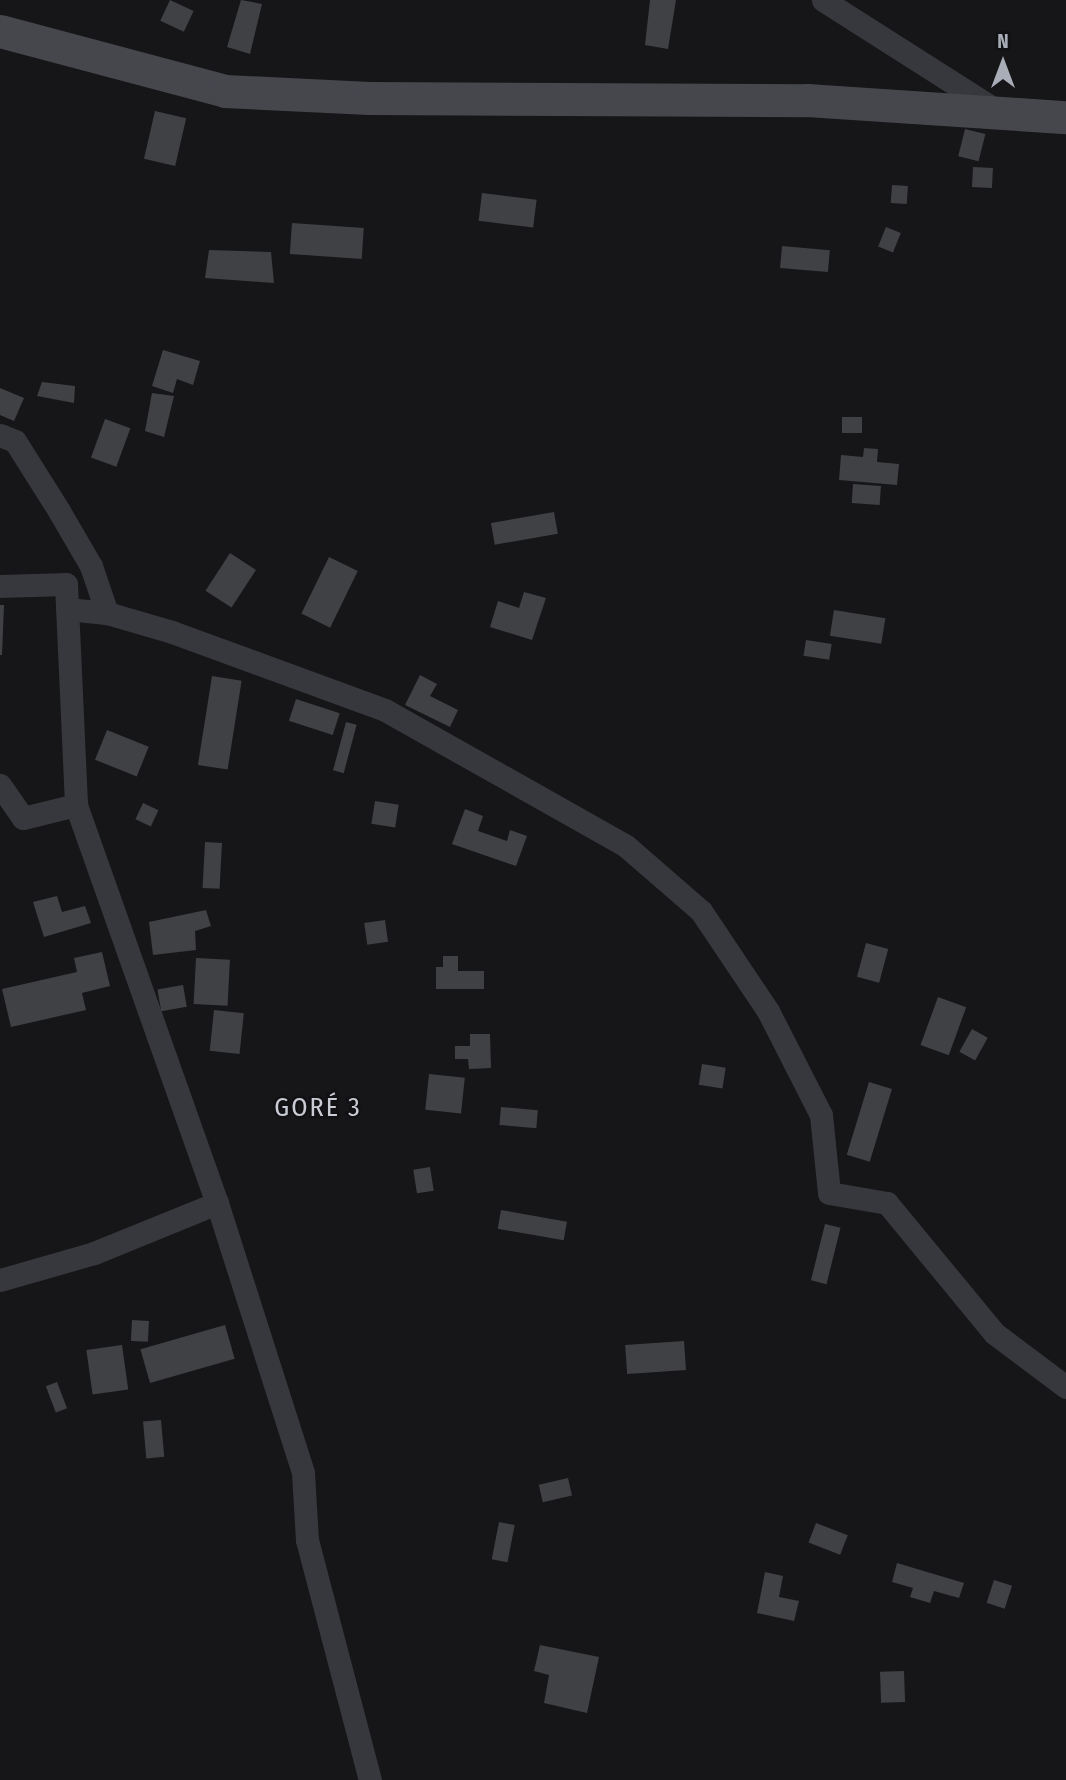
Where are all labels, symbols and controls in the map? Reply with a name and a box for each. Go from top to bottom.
north arrow [968,28,1038,98]
text: N [997,30,1009,53]
district label: GORÉ 3 [275,1092,361,1124]

